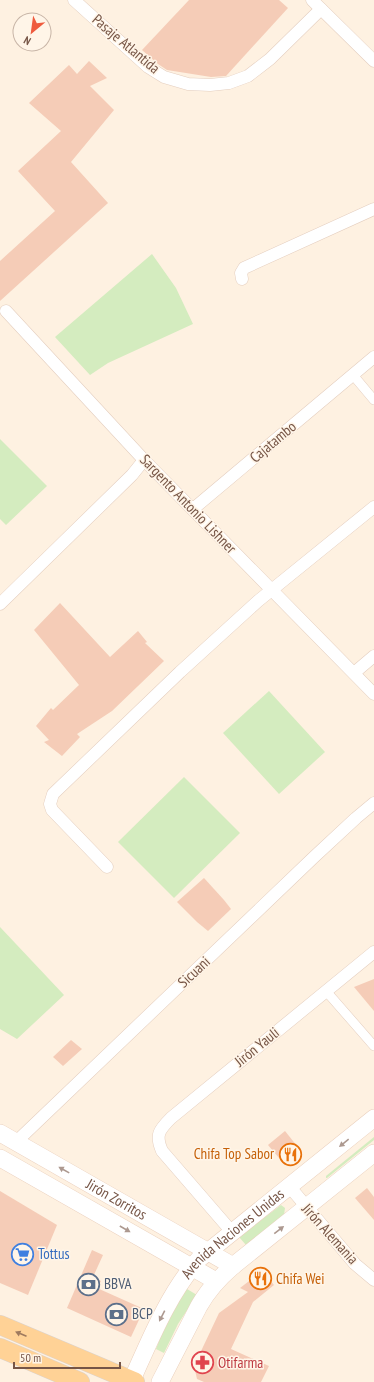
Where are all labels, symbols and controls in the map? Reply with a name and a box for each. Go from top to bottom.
street label: Pasaje Atlantida [89,10,164,77]
north arrow [12,12,52,52]
text: N [21,33,33,48]
street label: Cajatambo [246,417,300,467]
street label: Sargento Antonio Lishner [136,450,241,558]
street label: Sicuani [174,952,214,991]
street label: Jirón Yauli [230,1023,283,1071]
one-way arrow [338,1138,349,1147]
restaurant icon: Chifa Top Sabor [277,1141,303,1167]
place label: Chifa Top Sabor [194,1144,275,1163]
one-way arrow [58,1166,70,1173]
street label: Jirón Zorritos [82,1174,150,1224]
street label: Avenida Naciones Unidas [177,1184,288,1282]
street label: Jirón Alemania [297,1199,363,1268]
one-way arrow [119,1226,131,1233]
one-way arrow [273,1226,284,1234]
supermarket icon: Tottus [9,1241,35,1267]
place label: Tottus [38,1244,69,1263]
restaurant icon: Chifa Wei [247,1266,273,1292]
place label: Chifa Wei [276,1269,325,1288]
bank icon: BBVA [75,1271,101,1297]
place label: BBVA [104,1274,132,1293]
bank icon: BCP [104,1301,130,1327]
place label: BCP [132,1304,153,1323]
one-way arrow [159,1310,165,1321]
one-way arrow [15,1331,26,1337]
scale bar [14,1344,120,1370]
text: 50 m [20,1350,41,1365]
pharmacy icon: Otifarma [189,1350,215,1376]
place label: Otifarma [218,1353,263,1372]

